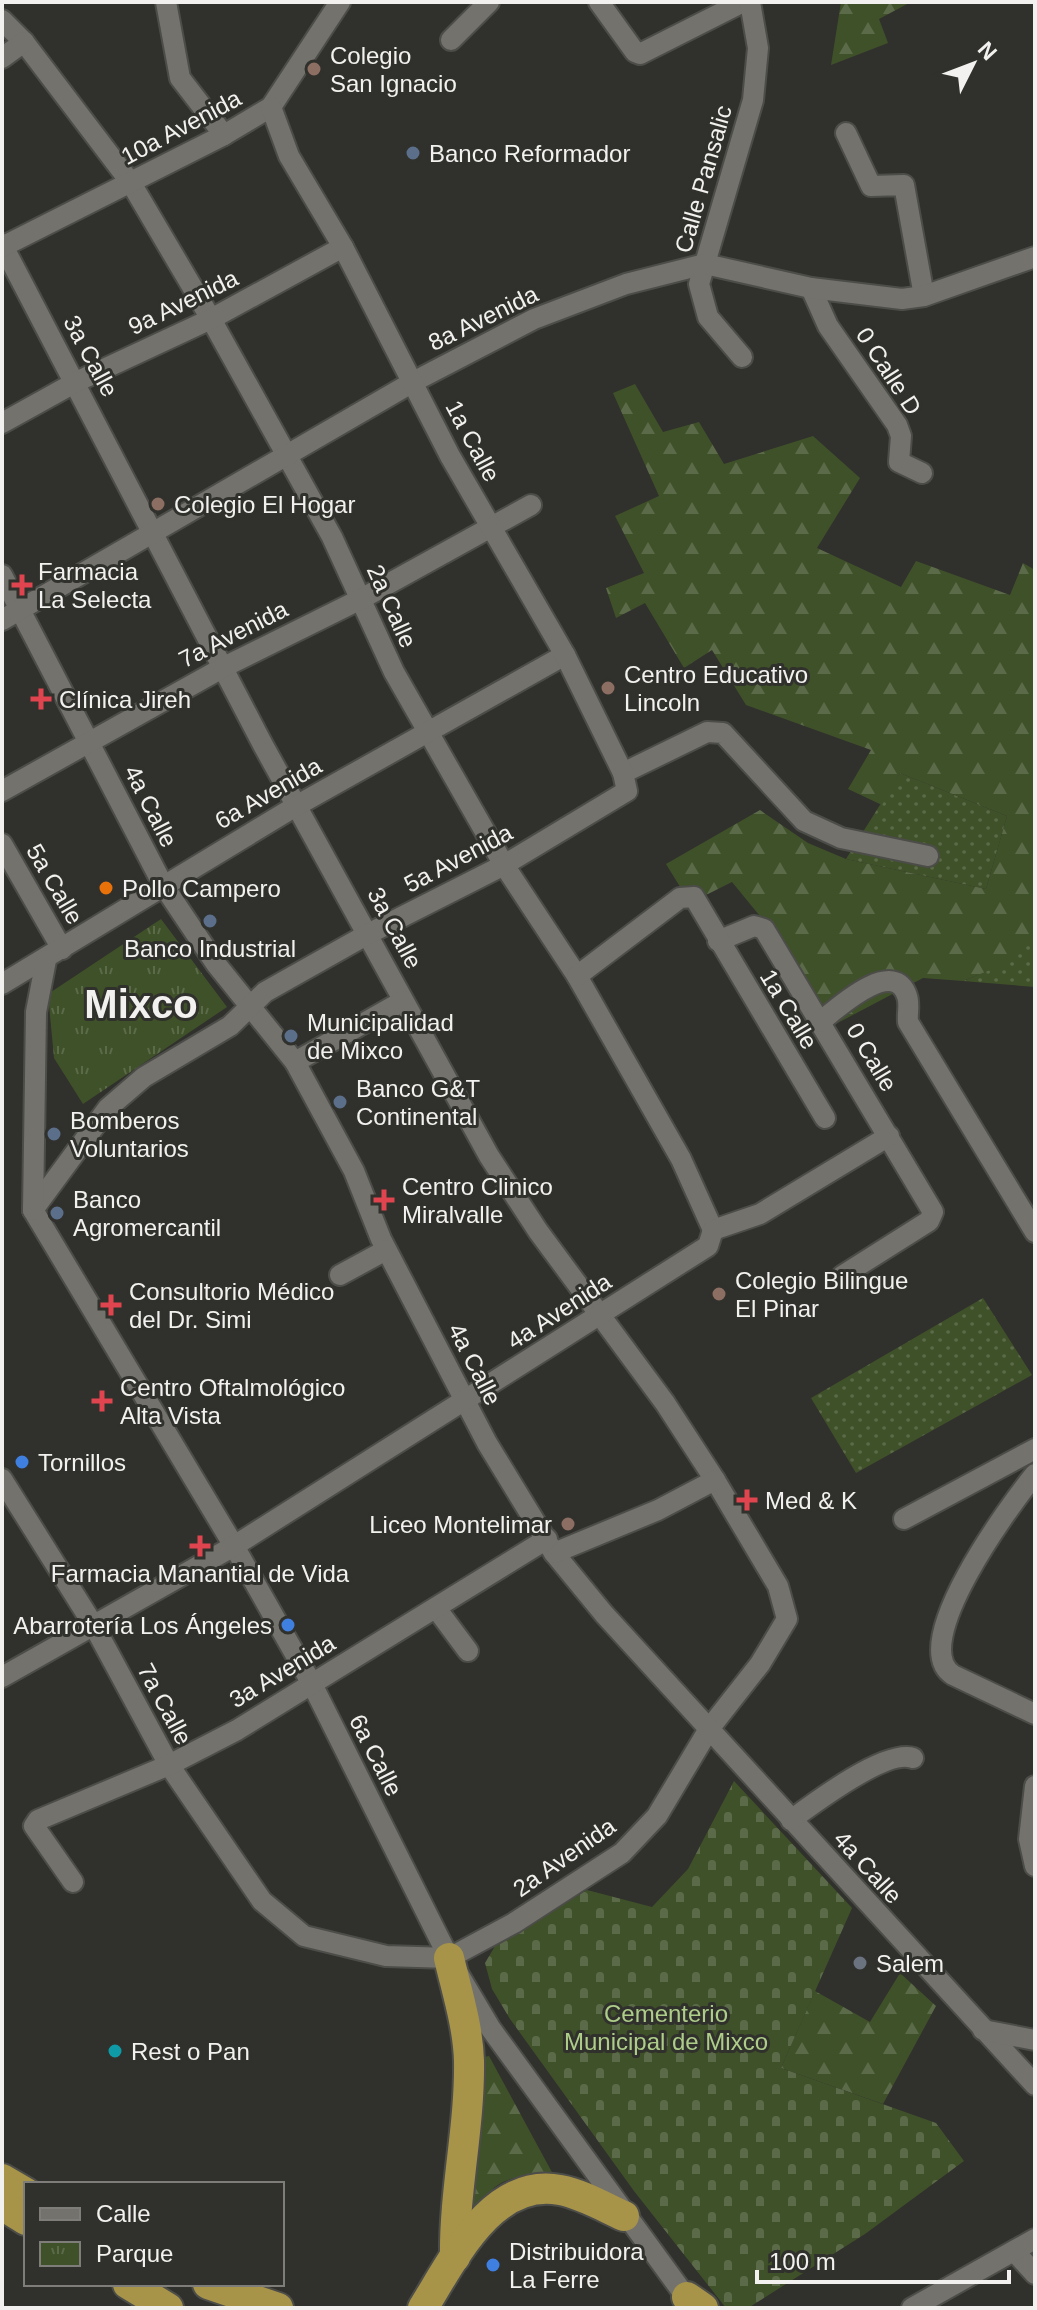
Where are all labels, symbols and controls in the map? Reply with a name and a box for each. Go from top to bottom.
north arrow [933,24,1013,104]
text: N [973,37,1002,65]
place label: Colegio San Ignacio [330,42,457,97]
marker: Colegio San Ignacio [305,60,323,78]
street label: 10a Avenida [117,84,246,170]
street label: Calle Pansalic [669,102,737,256]
place label: Banco Reformador [429,140,630,167]
marker: Banco Reformador [404,144,422,162]
street label: 9a Avenida [124,264,243,340]
street label: 8a Avenida [424,280,543,356]
street label: 3a Calle [58,311,124,401]
street label: 0 Calle D [851,322,927,420]
street label: 1a Calle [440,396,506,486]
place label: Colegio El Hogar [174,491,355,518]
marker: Colegio El Hogar [149,495,167,513]
place label: Farmacia La Selecta [38,558,152,613]
street label: 2a Calle [362,560,422,652]
marker: Farmacia La Selecta [13,576,31,594]
street label: 7a Avenida [174,595,292,673]
place label: Centro Educativo Lincoln [624,661,808,716]
marker: Centro Educativo Lincoln [599,679,617,697]
place label: Clínica Jireh [59,686,191,713]
marker: Clínica Jireh [30,688,52,710]
street label: 6a Avenida [210,751,327,834]
street label: 4a Calle [119,761,183,851]
street label: 5a Avenida [399,818,517,898]
street label: 5a Calle [21,839,89,929]
place label: Pollo Campero [122,875,281,902]
marker: Pollo Campero [97,879,115,897]
street label: 3a Calle [362,883,428,973]
marker: Banco Industrial [201,912,219,930]
place label: Banco Industrial [124,935,296,962]
street label: 1a Calle [755,964,823,1054]
district label: Mixco [84,982,198,1026]
place label: Municipalidad de Mixco [307,1009,454,1064]
street label: 0 Calle [841,1018,903,1096]
marker: Municipalidad de Mixco [282,1027,300,1045]
place label: Banco G&T Continental [356,1075,480,1130]
marker: Banco G&T Continental [331,1093,349,1111]
place label: Bomberos Voluntarios [70,1107,189,1162]
marker: Bomberos Voluntarios [45,1125,63,1143]
place label: Centro Clinico Miralvalle [402,1173,553,1228]
place label: Banco Agromercantil [73,1186,221,1241]
marker: Centro Clinico Miralvalle [373,1189,395,1211]
marker: Banco Agromercantil [48,1204,66,1222]
street label: 4a Avenida [502,1267,617,1355]
place label: Colegio Bilingue El Pinar [735,1267,908,1322]
place label: Consultorio Médico del Dr. Simi [129,1278,334,1333]
marker: Colegio Bilingue El Pinar [710,1285,728,1303]
marker: Consultorio Médico del Dr. Simi [100,1294,122,1316]
street label: 4a Calle [443,1319,507,1409]
place label: Centro Oftalmológico Alta Vista [120,1374,345,1429]
marker: Centro Oftalmológico Alta Vista [91,1390,113,1412]
place label: Tornillos [38,1449,126,1476]
marker: Tornillos [13,1453,31,1471]
place label: Med & K [765,1487,857,1514]
marker: Med & K [736,1489,758,1511]
place label: Liceo Montelimar [369,1511,552,1538]
marker: Liceo Montelimar [559,1515,577,1533]
marker: Farmacia Manantial de Vida [191,1537,209,1555]
place label: Farmacia Manantial de Vida [51,1560,350,1587]
place label: Abarrotería Los Ángeles [13,1612,272,1639]
marker: Abarrotería Los Ángeles [279,1616,297,1634]
street label: 3a Avenida [224,1629,340,1713]
street label: 7a Calle [132,1659,198,1749]
street label: 6a Calle [344,1710,408,1800]
street label: 2a Avenida [508,1812,621,1902]
street label: 4a Calle [829,1825,907,1909]
place label: Salem [876,1950,944,1977]
marker: Salem [851,1954,869,1972]
park label: Cementerio Municipal de Mixco [564,2000,768,2055]
place label: Rest o Pan [131,2038,250,2065]
marker: Rest o Pan [106,2042,124,2060]
legend [24,2182,284,2286]
text: Calle [96,2200,151,2227]
scale bar [757,2234,1009,2284]
place label: Distribuidora La Ferre [509,2238,644,2293]
text: Parque [96,2240,173,2267]
text: 100 m [769,2248,836,2275]
marker: Distribuidora La Ferre [484,2256,502,2274]

